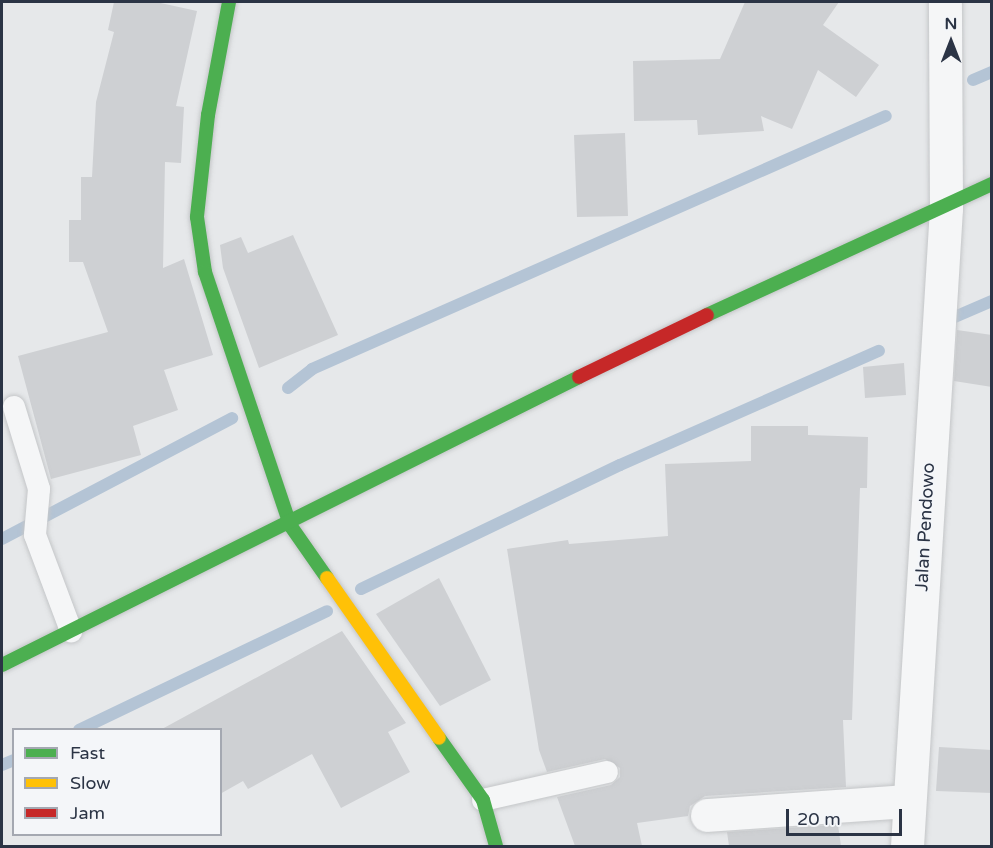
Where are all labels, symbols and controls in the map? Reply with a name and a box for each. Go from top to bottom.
north arrow [921,12,981,72]
text: N [945,14,957,34]
street label: Jalan Pendowo [911,462,939,592]
legend [12,728,222,836]
text: Fast [70,742,105,764]
text: Slow [70,772,111,794]
scale bar [789,797,904,835]
text: Jam [70,802,105,824]
text: 20 m [797,808,841,830]

